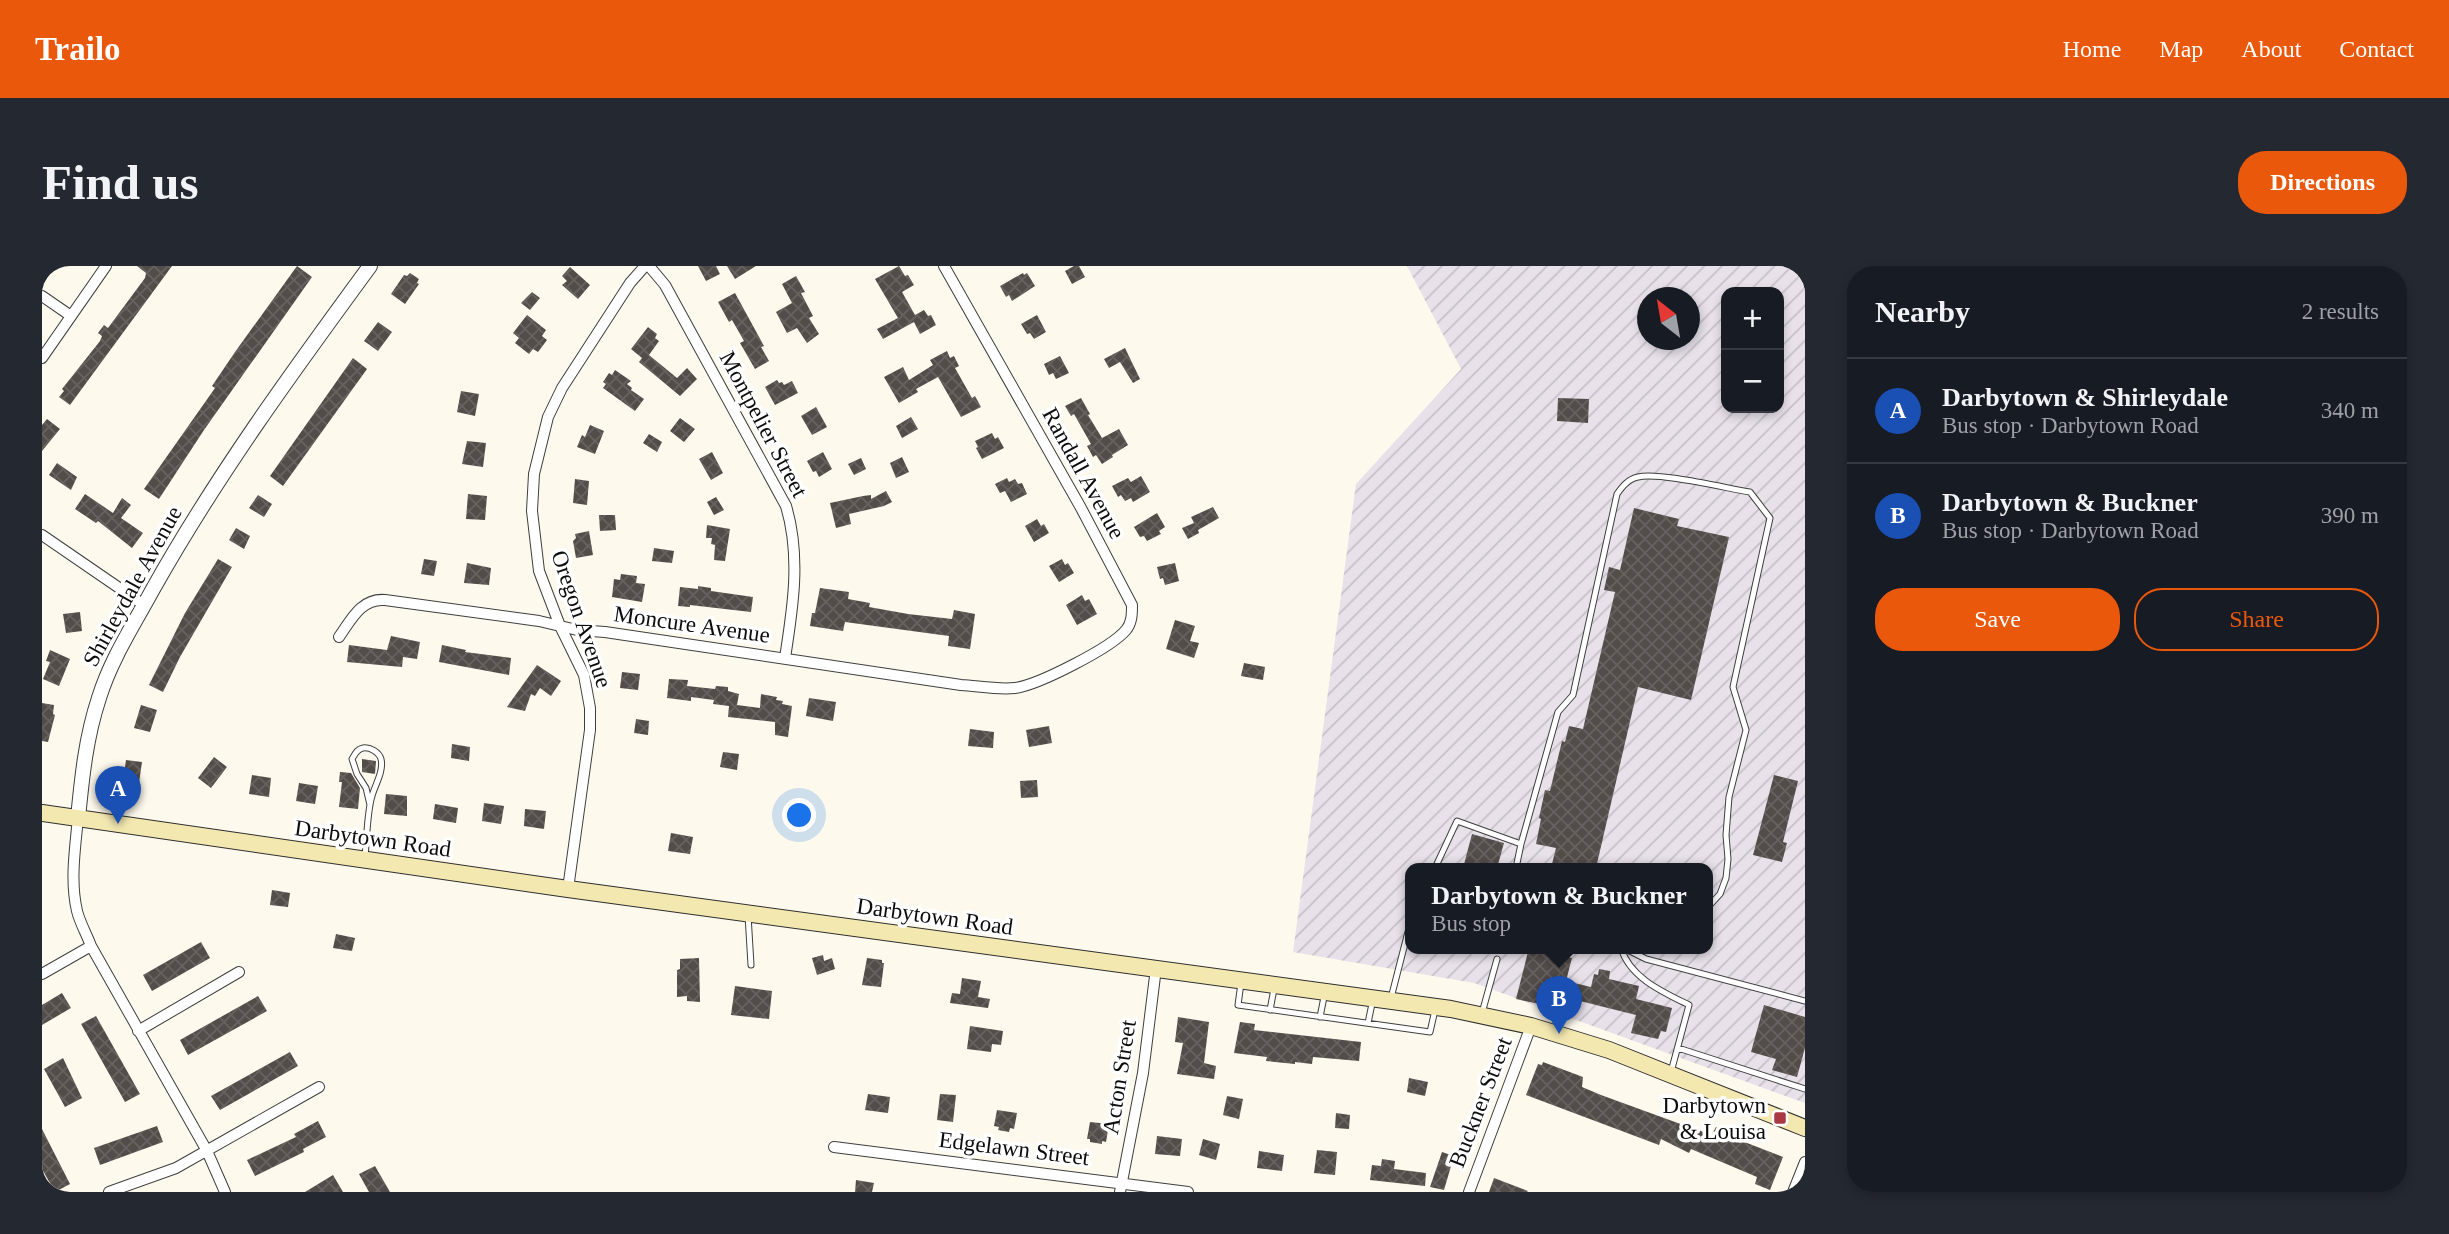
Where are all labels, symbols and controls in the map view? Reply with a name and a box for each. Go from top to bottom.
text: Trailo [35,31,121,67]
text: Home [2063,36,2121,62]
text: Map [2159,36,2203,62]
text: About [2241,36,2301,62]
text: Contact [2339,36,2414,62]
button: Directions [2238,151,2407,214]
text: Find us [42,155,199,210]
north arrow [1637,287,1700,350]
map controls [1721,287,1784,413]
button: + [1721,287,1784,350]
text: Nearby [1875,295,1970,328]
text: 2 results [2302,299,2379,324]
street label: Montpelier Street [715,347,813,502]
button: − [1721,350,1784,413]
text: Darbytown & Shirleydale [1942,383,2228,412]
text: A [1890,398,1906,423]
text: 340 m [2321,398,2379,423]
street label: Randall Avenue [1037,403,1130,543]
text: Bus stop · Darbytown Road [1942,413,2199,438]
text: Darbytown & Buckner [1942,488,2198,517]
street label: Shirleydale Avenue [78,502,187,671]
text: B [1890,503,1906,528]
text: 390 m [2321,503,2379,528]
text: Bus stop · Darbytown Road [1942,518,2199,543]
street label: Oregon Avenue [546,547,617,691]
button: Save [1875,588,2120,651]
button: Share [2134,588,2379,651]
street label: Moncure Avenue [612,601,772,648]
pin: A [95,766,141,824]
your location [782,798,816,832]
street label: Darbytown Road [293,815,453,862]
popup [1405,863,1713,954]
text: Darbytown & Buckner [1431,881,1687,910]
street label: Darbytown Road [855,893,1015,940]
text: Bus stop [1431,911,1511,936]
pin: B [1536,976,1582,1034]
street label: Acton Street [1098,1017,1141,1136]
street label: Buckner Street [1444,1033,1517,1171]
place label: Darbytown & Louisa [1663,1093,1766,1144]
marker: Darbytown & Louisa [1772,1110,1788,1126]
street label: Edgelawn Street [937,1127,1091,1170]

